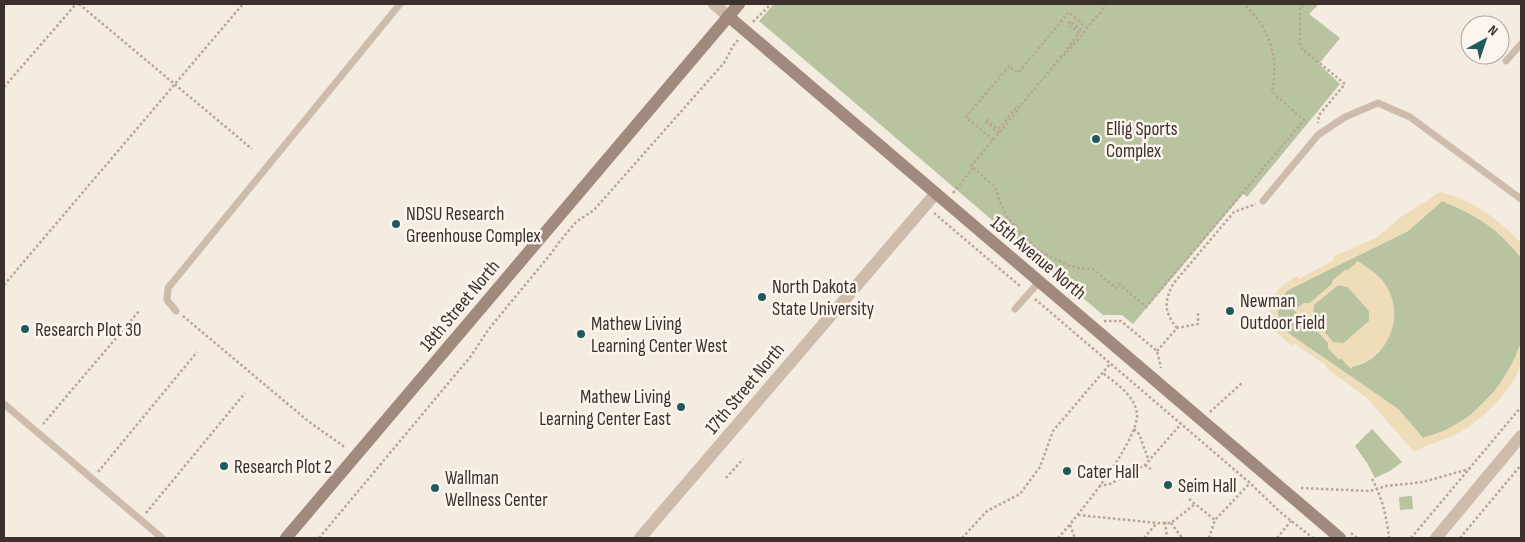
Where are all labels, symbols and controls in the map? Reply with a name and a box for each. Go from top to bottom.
north arrow [1460,15,1510,65]
text: N [1485,22,1501,39]
place label: Ellig Sports Complex [1106,118,1178,163]
marker: Ellig Sports Complex [1090,133,1102,145]
place label: NDSU Research Greenhouse Complex [406,203,541,248]
street label: 15th Avenue North [985,211,1091,305]
marker: NDSU Research Greenhouse Complex [390,218,402,230]
street label: 18th Street North [415,256,505,356]
place label: North Dakota State University [772,276,875,321]
place label: Newman Outdoor Field [1240,290,1325,335]
marker: North Dakota State University [756,291,768,303]
marker: Newman Outdoor Field [1224,305,1236,317]
place label: Mathew Living Learning Center West [591,313,728,358]
place label: Research Plot 30 [35,319,142,342]
marker: Research Plot 30 [19,323,31,335]
marker: Mathew Living Learning Center West [575,328,587,340]
street label: 17th Street North [700,339,790,439]
place label: Mathew Living Learning Center East [539,386,671,431]
marker: Mathew Living Learning Center East [675,401,687,413]
place label: Research Plot 2 [234,456,332,479]
marker: Research Plot 2 [218,460,230,472]
place label: Cater Hall [1077,461,1139,484]
marker: Cater Hall [1061,465,1073,477]
place label: Wallman Wellness Center [445,467,548,512]
place label: Seim Hall [1178,475,1237,498]
marker: Seim Hall [1162,479,1174,491]
marker: Wallman Wellness Center [429,482,441,494]

